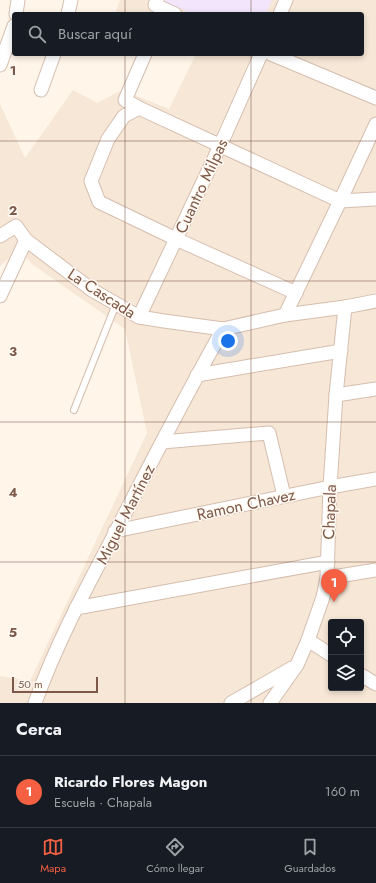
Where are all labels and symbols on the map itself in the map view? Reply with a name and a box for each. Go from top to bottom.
text: 1 [10,61,16,80]
street label: Cuantro Milpas [169,135,233,237]
text: 2 [9,201,17,220]
street label: La Cascada [63,263,140,324]
your location [218,331,238,351]
text: 3 [9,342,17,361]
street label: Miguel Martínez [90,460,161,568]
text: 4 [8,483,18,502]
street label: Ramon Chavez [195,483,298,526]
street label: Chapala [317,484,342,540]
pin: 1 [321,569,347,602]
text: 5 [9,623,17,642]
scale bar [12,675,98,694]

